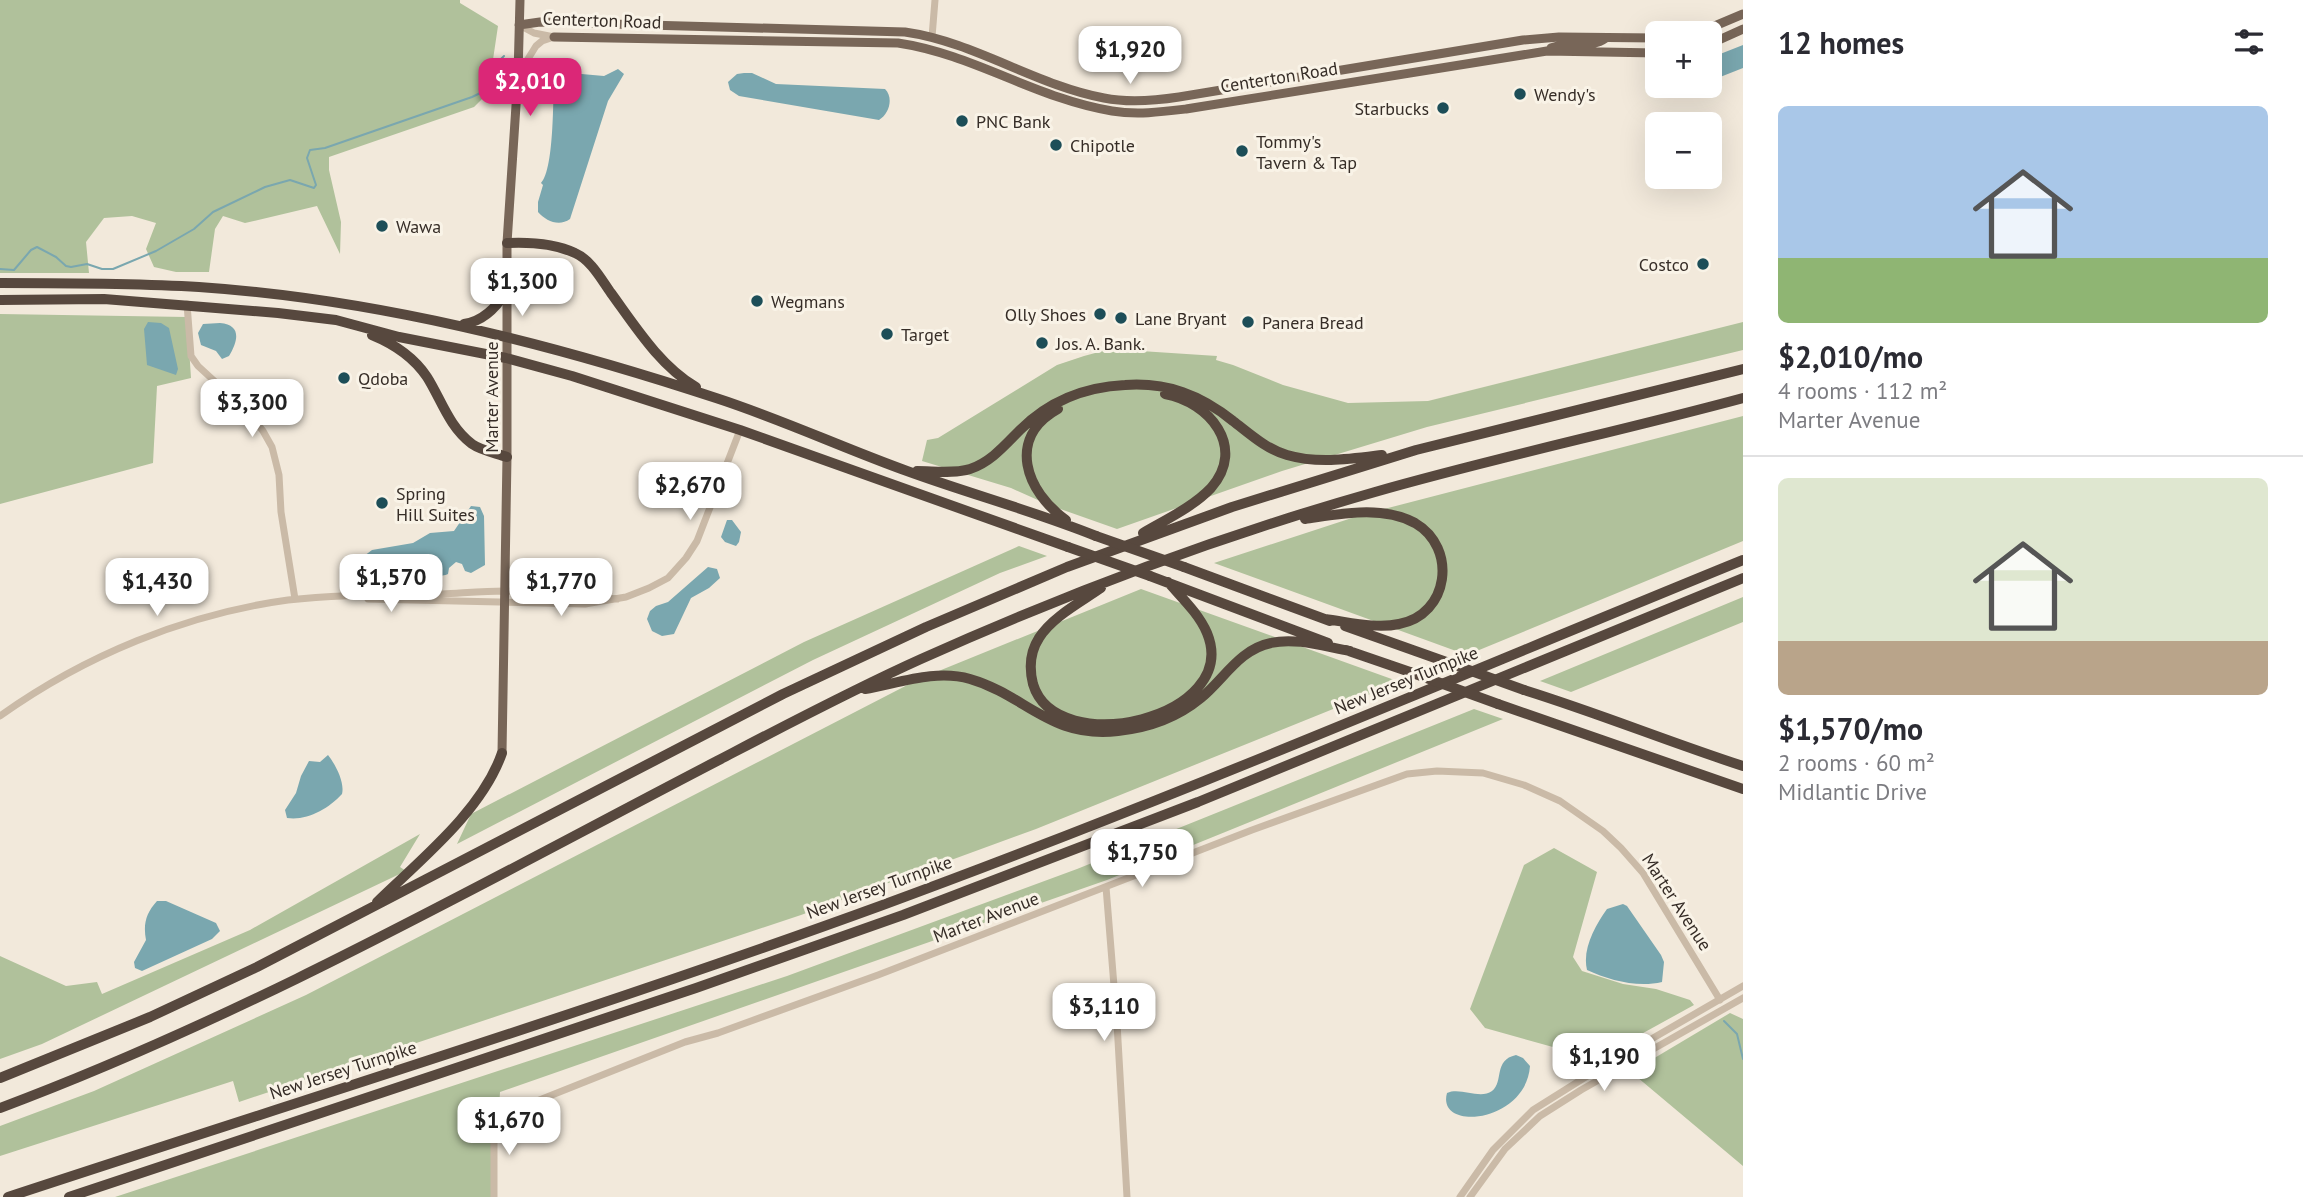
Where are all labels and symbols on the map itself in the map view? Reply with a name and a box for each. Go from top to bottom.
street label: Centerton Road [542,6,662,34]
pin: $1,920 [1073,27,1187,86]
street label: Centerton Road [1219,56,1339,98]
pin: $2,010 [473,58,587,118]
place label: Wendy's [1534,83,1596,106]
marker: Wendy's [1512,86,1528,102]
place label: Starbucks [1355,97,1429,120]
marker: Starbucks [1435,100,1451,116]
place label: PNC Bank [976,110,1051,133]
marker: PNC Bank [954,113,970,129]
place label: Tommy's Tavern & Tap [1256,130,1357,174]
place label: Chipotle [1070,134,1135,157]
marker: Chipotle [1048,137,1064,153]
marker: Tommy's Tavern & Tap [1234,143,1250,159]
place label: Wawa [396,215,441,238]
marker: Wawa [374,218,390,234]
place label: Costco [1639,253,1689,276]
marker: Costco [1695,256,1711,272]
pin: $1,300 [465,258,579,318]
place label: Wegmans [771,290,845,313]
marker: Wegmans [749,293,765,309]
place label: Olly Shoes [1005,303,1086,326]
marker: Olly Shoes [1092,306,1108,322]
place label: Lane Bryant [1135,307,1227,330]
marker: Lane Bryant [1113,310,1129,326]
place label: Panera Bread [1262,311,1364,334]
marker: Panera Bread [1240,314,1256,330]
place label: Target [901,323,949,346]
marker: Target [879,326,895,342]
place label: Jos. A. Bank. [1055,332,1145,355]
marker: Jos. A. Bank. [1034,335,1050,351]
street label: Marter Avenue [480,341,503,453]
place label: Qdoba [358,367,408,390]
marker: Qdoba [336,370,352,386]
pin: $3,300 [195,380,309,439]
pin: $2,670 [633,462,747,522]
place label: Spring Hill Suites [396,482,475,526]
marker: Spring Hill Suites [374,495,390,511]
pin: $1,570 [334,554,448,614]
pin: $1,430 [100,558,214,618]
pin: $1,770 [504,558,618,618]
street label: New Jersey Turnpike [1331,641,1481,719]
pin: $1,750 [1085,830,1199,889]
street label: Marter Avenue [1637,849,1717,955]
street label: New Jersey Turnpike [803,850,955,924]
street label: Marter Avenue [930,886,1042,948]
pin: $3,110 [1047,984,1161,1043]
pin: $1,190 [1547,1034,1661,1093]
street label: New Jersey Turnpike [267,1035,419,1105]
pin: $1,670 [452,1098,566,1157]

